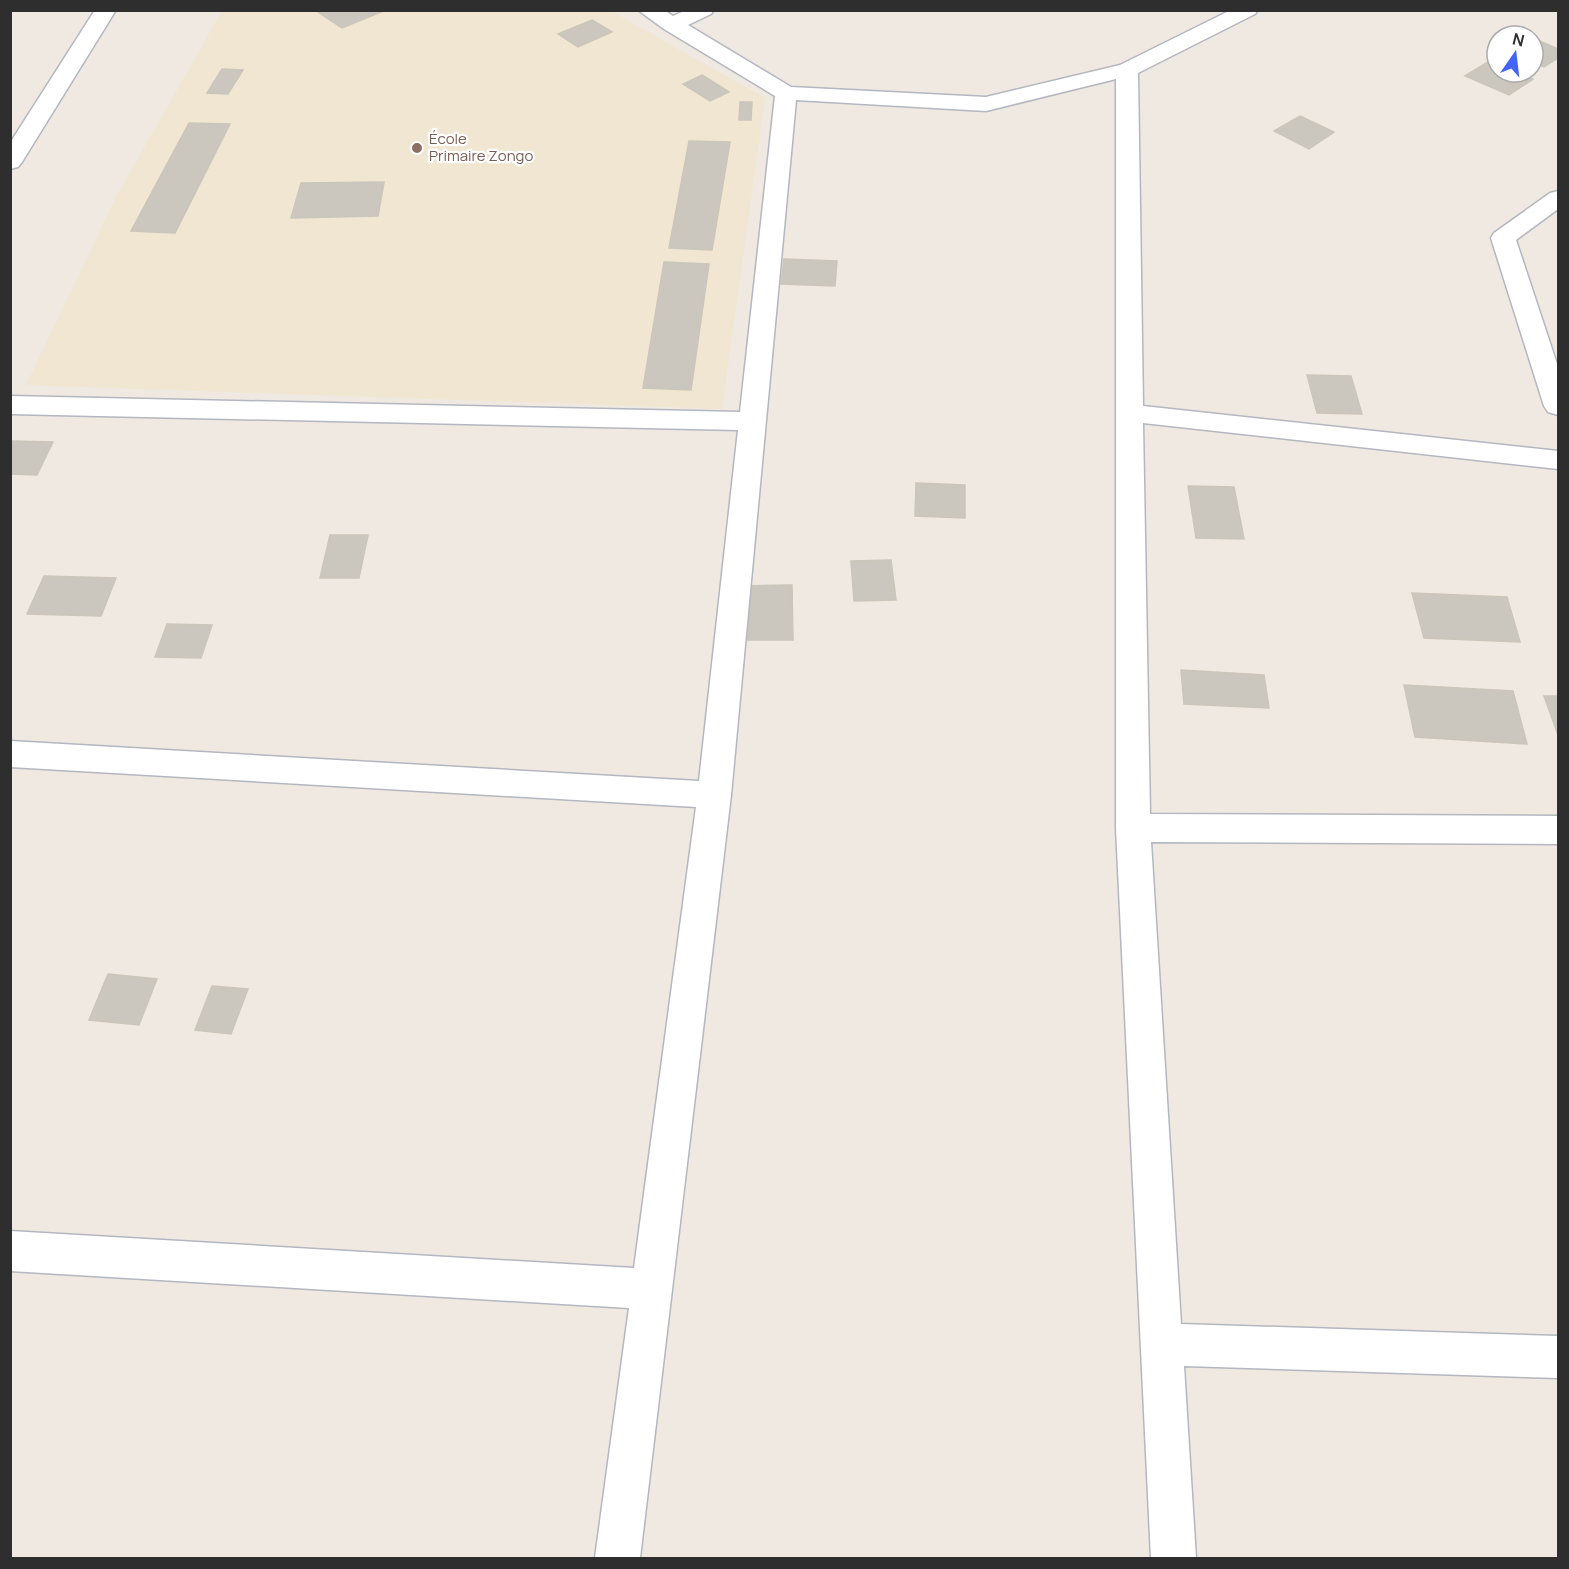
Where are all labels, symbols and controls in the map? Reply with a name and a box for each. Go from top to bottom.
north arrow [1485,24,1545,84]
text: N [1510,27,1527,52]
place label: École Primaire Zongo [429,128,533,166]
marker: École Primaire Zongo [410,141,424,155]

